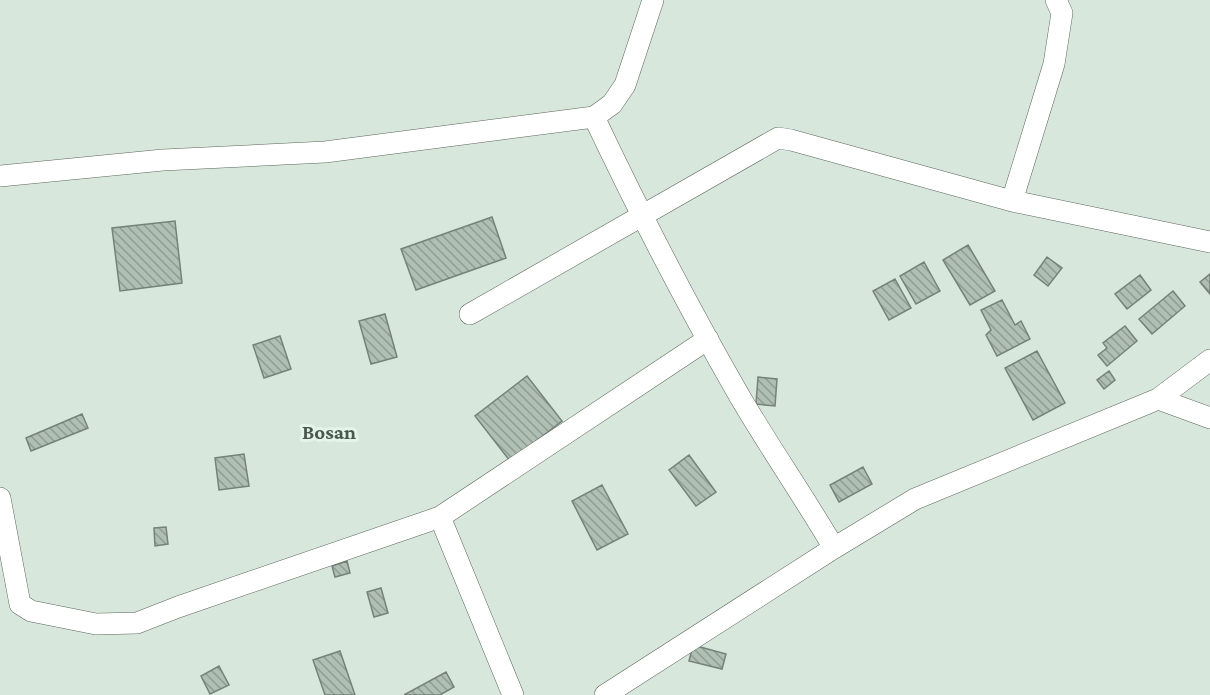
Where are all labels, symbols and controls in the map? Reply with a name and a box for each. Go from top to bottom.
district label: Bosan [302,420,356,444]

